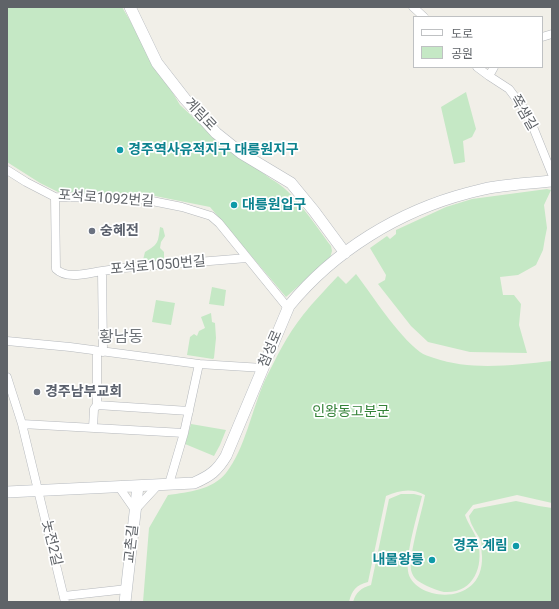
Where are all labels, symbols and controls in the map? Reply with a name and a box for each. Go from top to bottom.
legend [413,16,543,68]
text: 도로 [451,27,473,41]
text: 공원 [451,47,473,61]
street label: 쪽샘길 [506,92,540,134]
street label: 계림로 [181,95,219,135]
place label: 경주역사유적지구 대릉원지구 [128,142,299,158]
marker: 경주역사유적지구 대릉원지구 [115,145,125,155]
street label: 포석로1092번길 [58,187,154,211]
place label: 대릉원입구 [242,197,306,213]
marker: 대릉원입구 [229,200,239,210]
place label: 숭혜전 [100,223,139,239]
marker: 숭혜전 [87,226,97,236]
street label: 포석로1050번길 [110,253,206,279]
district label: 황남동 [99,328,143,348]
street label: 첨성로 [256,328,286,370]
place label: 경주남부교회 [45,384,122,400]
marker: 경주남부교회 [32,387,42,397]
park label: 인왕동고분군 [312,404,390,420]
street label: 놋전2길 [38,518,64,568]
street label: 교촌길 [122,524,142,564]
place label: 경주 계림 [453,538,508,554]
marker: 경주 계림 [511,541,521,551]
place label: 내물왕릉 [372,552,424,568]
marker: 내물왕릉 [427,555,437,565]

